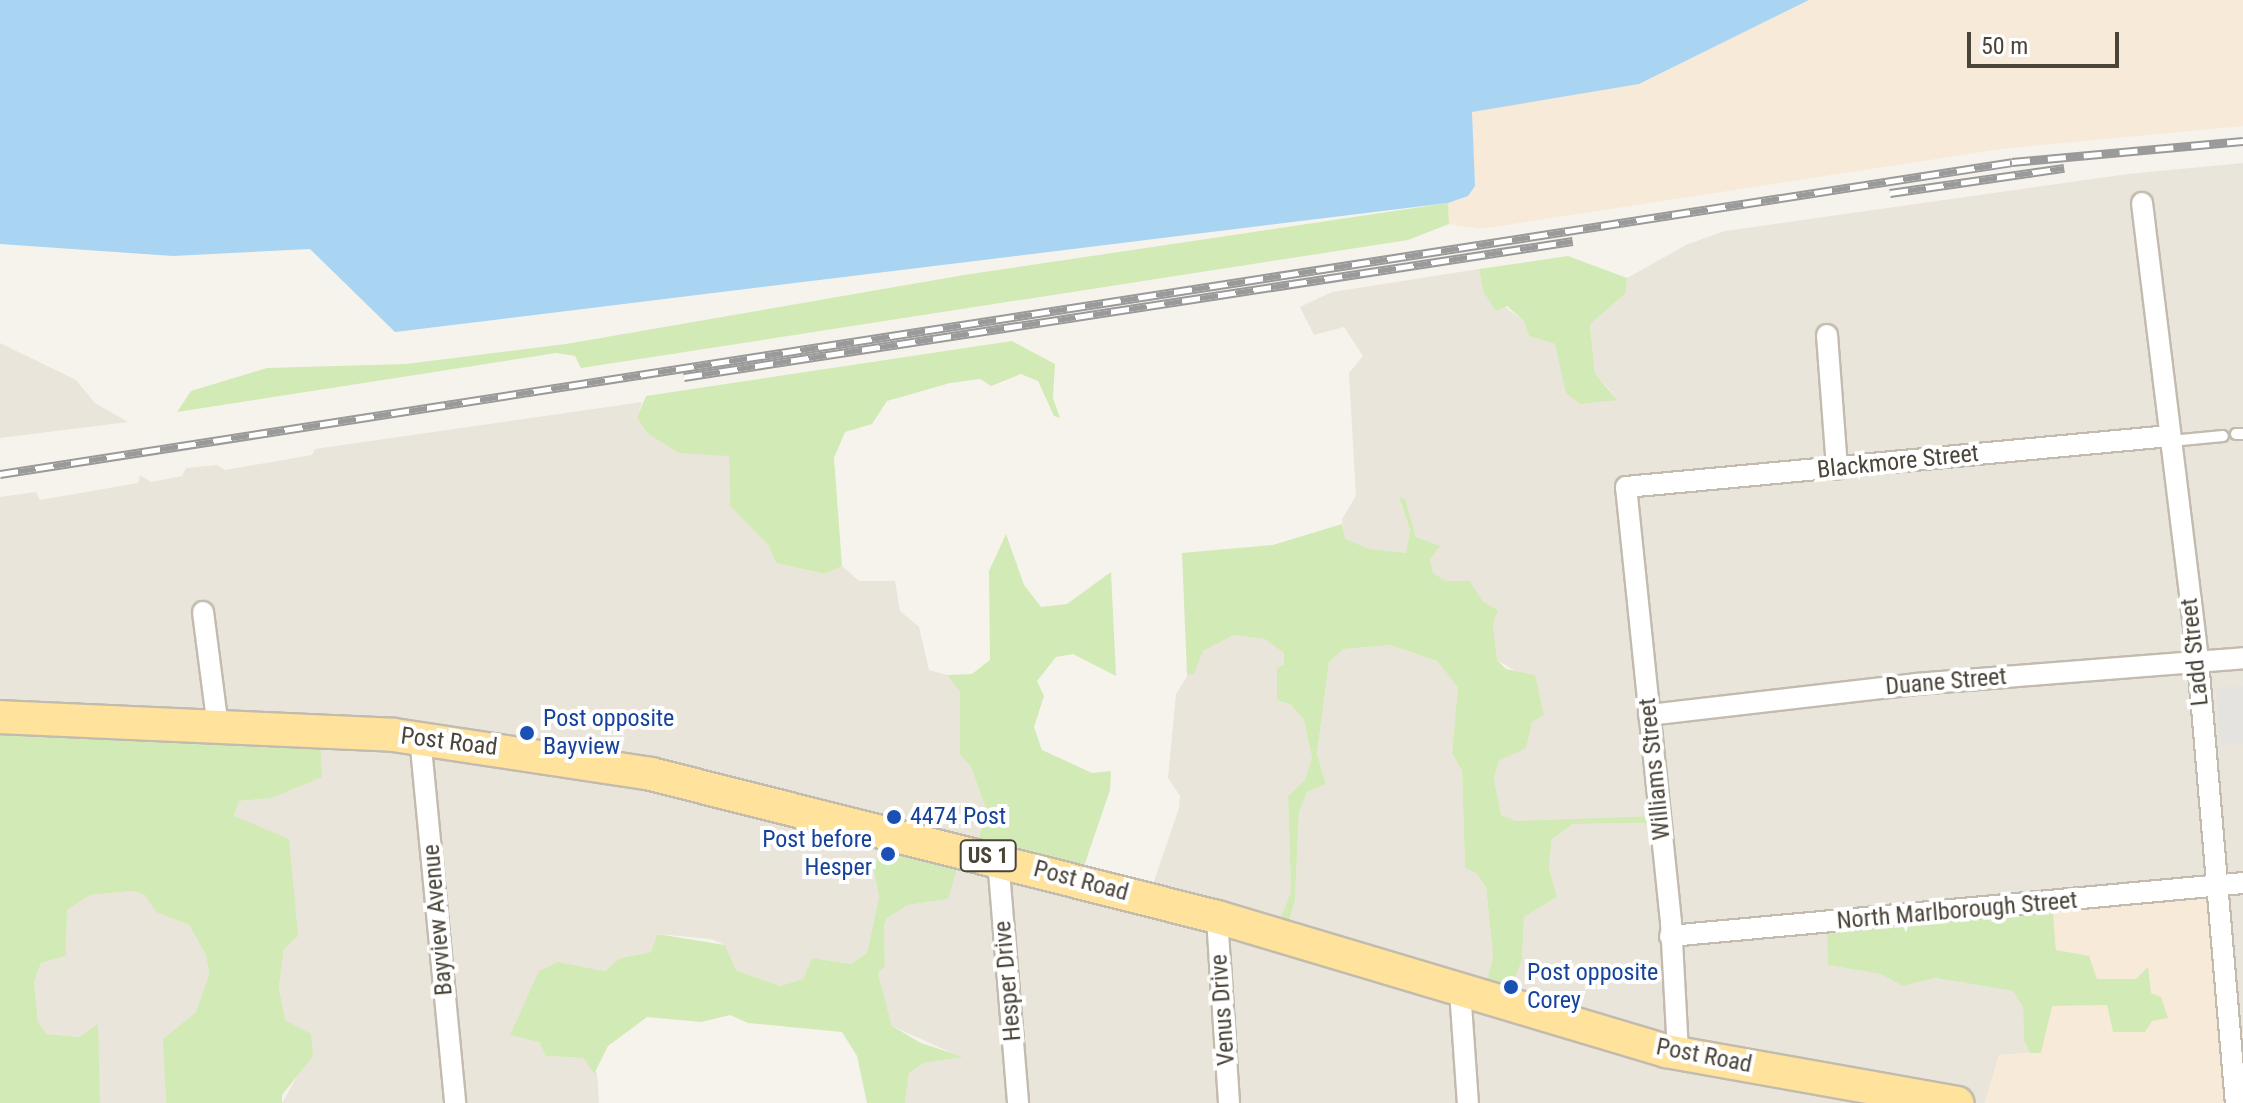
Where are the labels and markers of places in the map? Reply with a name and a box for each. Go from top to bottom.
place label: Post opposite Bayview [543,705,674,761]
marker: Post opposite Bayview [518,724,536,742]
place label: 4474 Post [910,803,1006,831]
marker: 4474 Post [885,808,903,826]
place label: Post before Hesper [762,826,872,882]
marker: Post before Hesper [879,845,897,863]
place label: Post opposite Corey [1527,959,1658,1015]
marker: Post opposite Corey [1502,978,1520,996]

